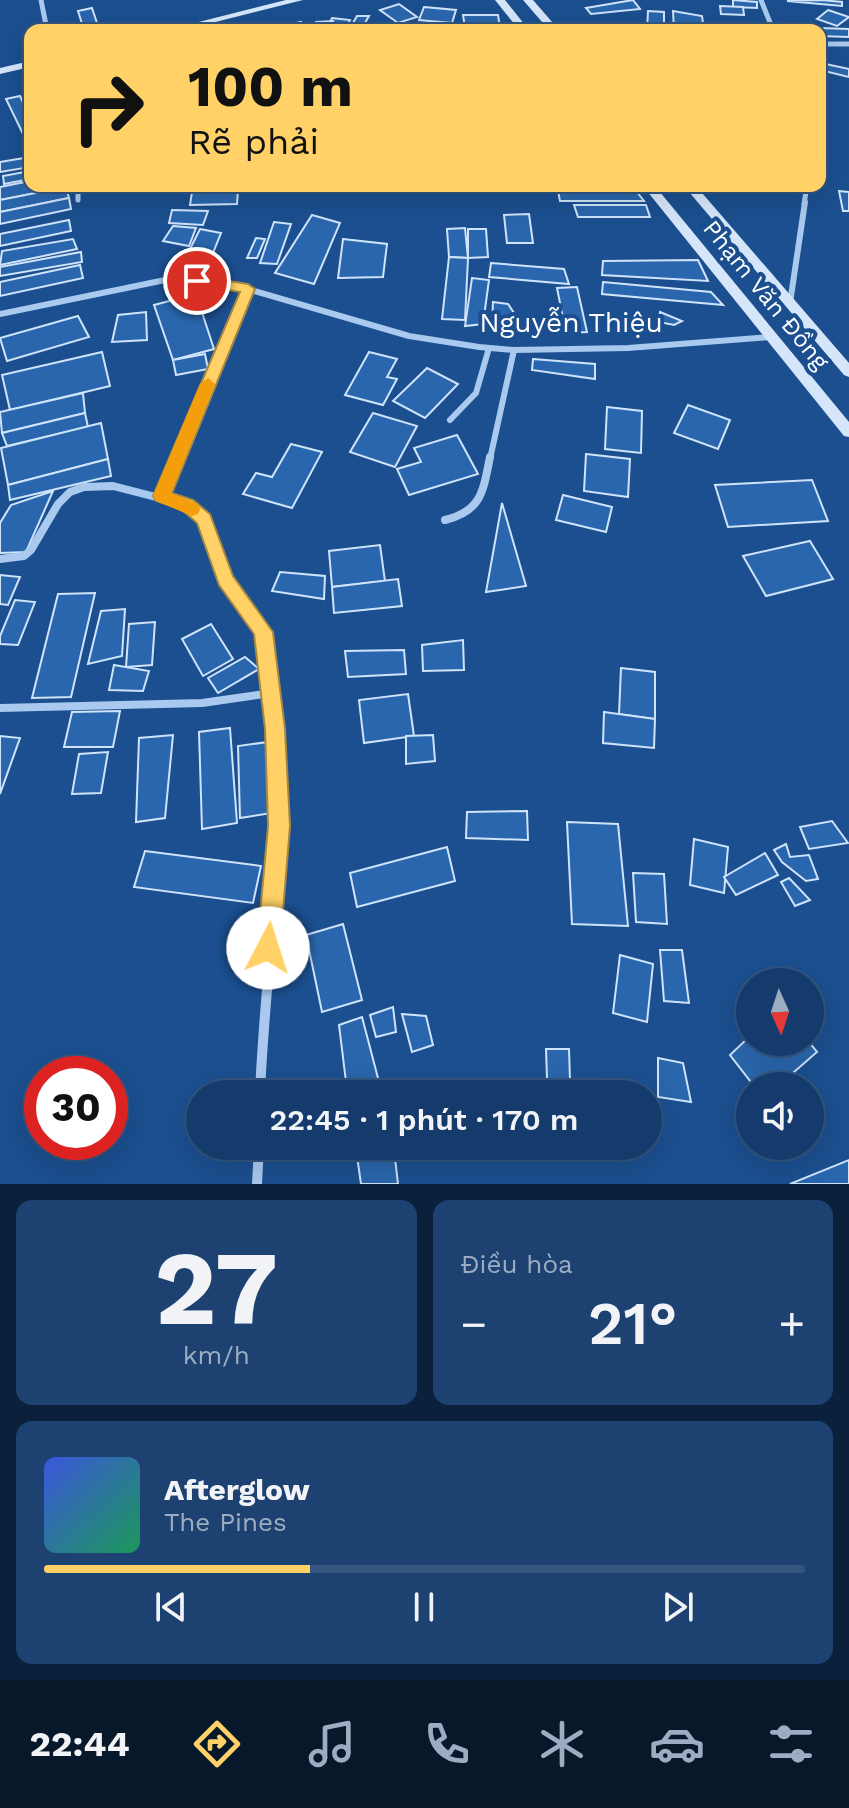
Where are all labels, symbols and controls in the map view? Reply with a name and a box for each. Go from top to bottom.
text: 100 m [188,54,353,120]
icon: right [56,56,160,160]
text: Rẽ phải [188,121,319,163]
street label: Phạm Văn Đồng [697,215,835,375]
pin [163,247,231,315]
icon: arrive [175,259,219,303]
street label: Nguyễn Thiệu [479,306,663,339]
position arrow [226,906,310,990]
north arrow [736,968,824,1056]
map controls [736,968,824,1160]
speed limit sign: 30 [24,1056,128,1160]
button: sound [736,1072,824,1160]
text: 22:45 · 1 phút · 170 m [270,1102,578,1137]
text: 27 [155,1227,278,1349]
text: Điều hòa [461,1249,573,1279]
text: 21° [588,1288,677,1359]
text: − [461,1298,487,1350]
text: + [778,1298,805,1350]
text: km/h [183,1340,250,1370]
text: Afterglow [164,1472,310,1507]
text: The Pines [164,1507,287,1537]
icon: previous [149,1585,193,1629]
icon: pause [402,1585,446,1629]
icon: next [656,1585,700,1629]
icon: directions [189,1716,245,1772]
icon: music [304,1716,360,1772]
icon: phone [419,1716,475,1772]
icon: climate [534,1716,590,1772]
icon: car [649,1716,705,1772]
icon: filters [763,1716,819,1772]
text: 22:44 [29,1723,130,1765]

